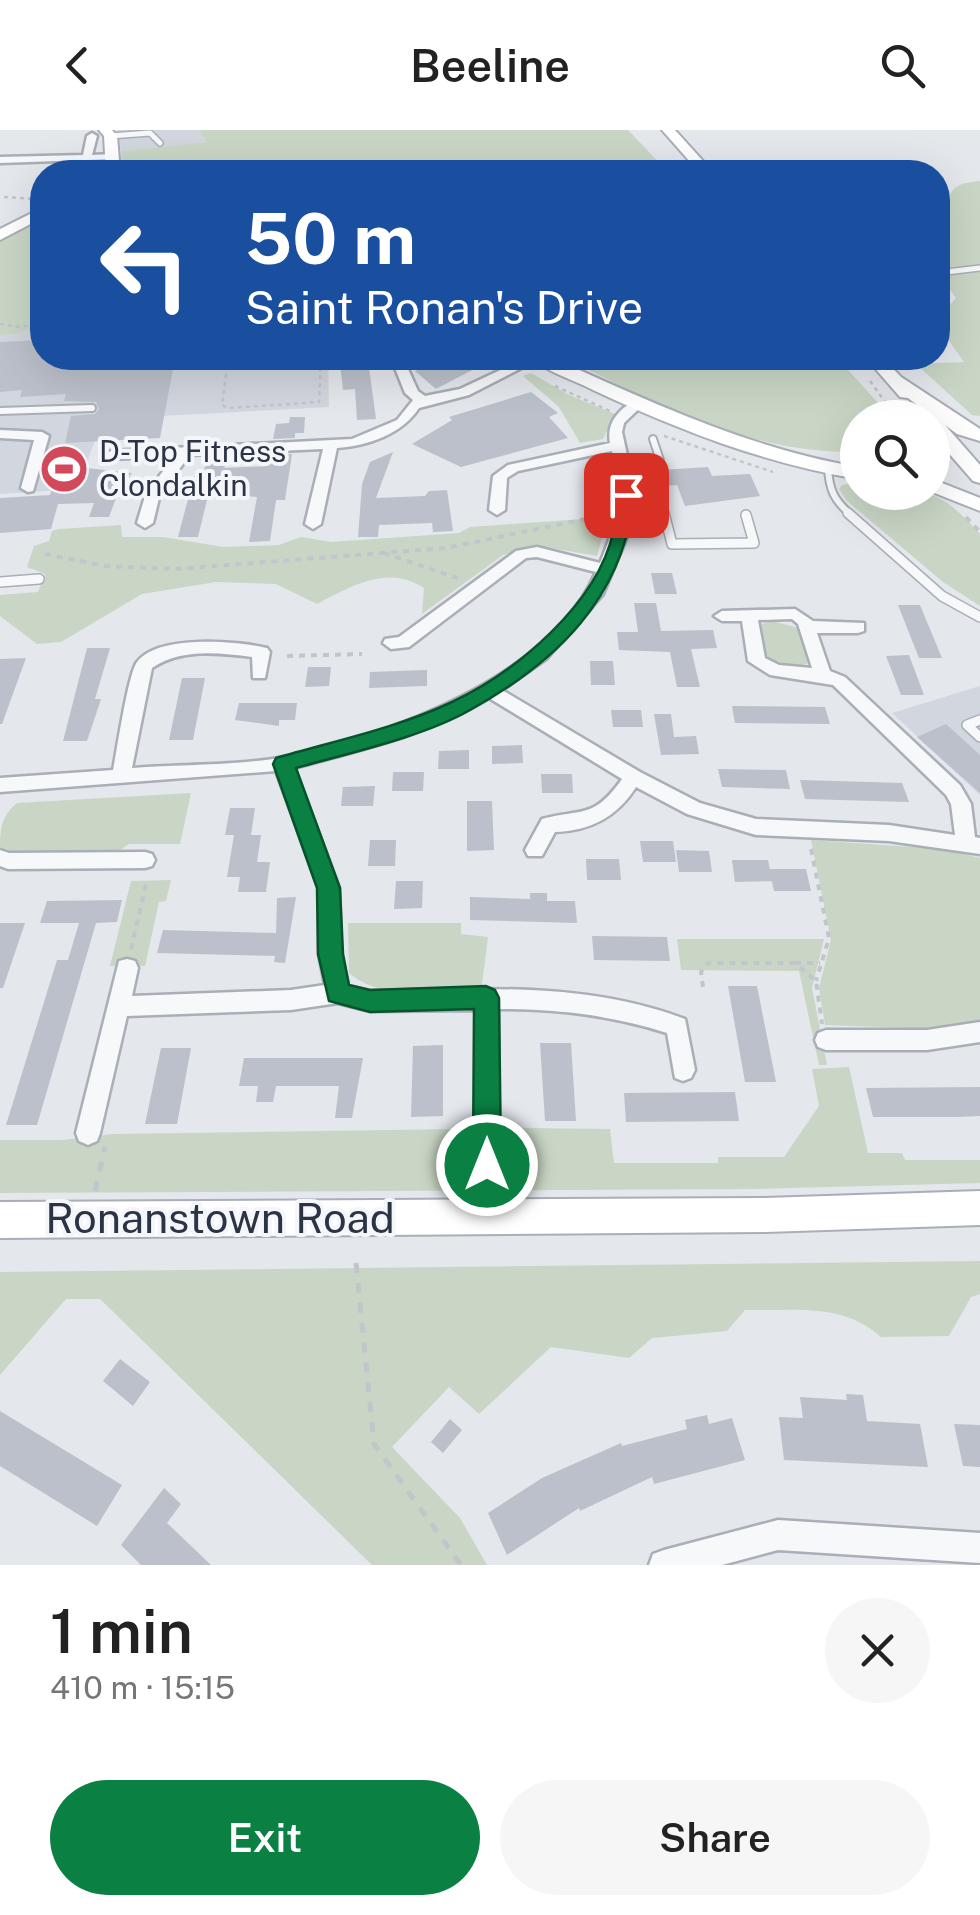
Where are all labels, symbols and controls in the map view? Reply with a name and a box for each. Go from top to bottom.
icon: back [50,38,105,93]
icon: search [875,38,930,93]
text: Beeline [410,39,570,92]
text: 50 m [245,197,416,280]
icon: left [80,200,210,330]
text: Saint Ronan's Drive [245,281,643,334]
map controls [840,400,950,510]
button: search [840,400,950,510]
place label: D-Top Fitness Clondalkin [99,433,286,503]
sports icon: D-Top Fitness Clondalkin [38,443,90,495]
pin [584,453,669,538]
icon: arrive [599,468,654,523]
position arrow [435,1113,539,1217]
street label: Ronanstown Road [45,1193,395,1242]
text: 1 min [50,1596,193,1667]
button: close [825,1598,930,1703]
text: 410 m · 15:15 [50,1669,235,1706]
button: Exit [50,1780,480,1895]
button: Share [500,1780,930,1895]

